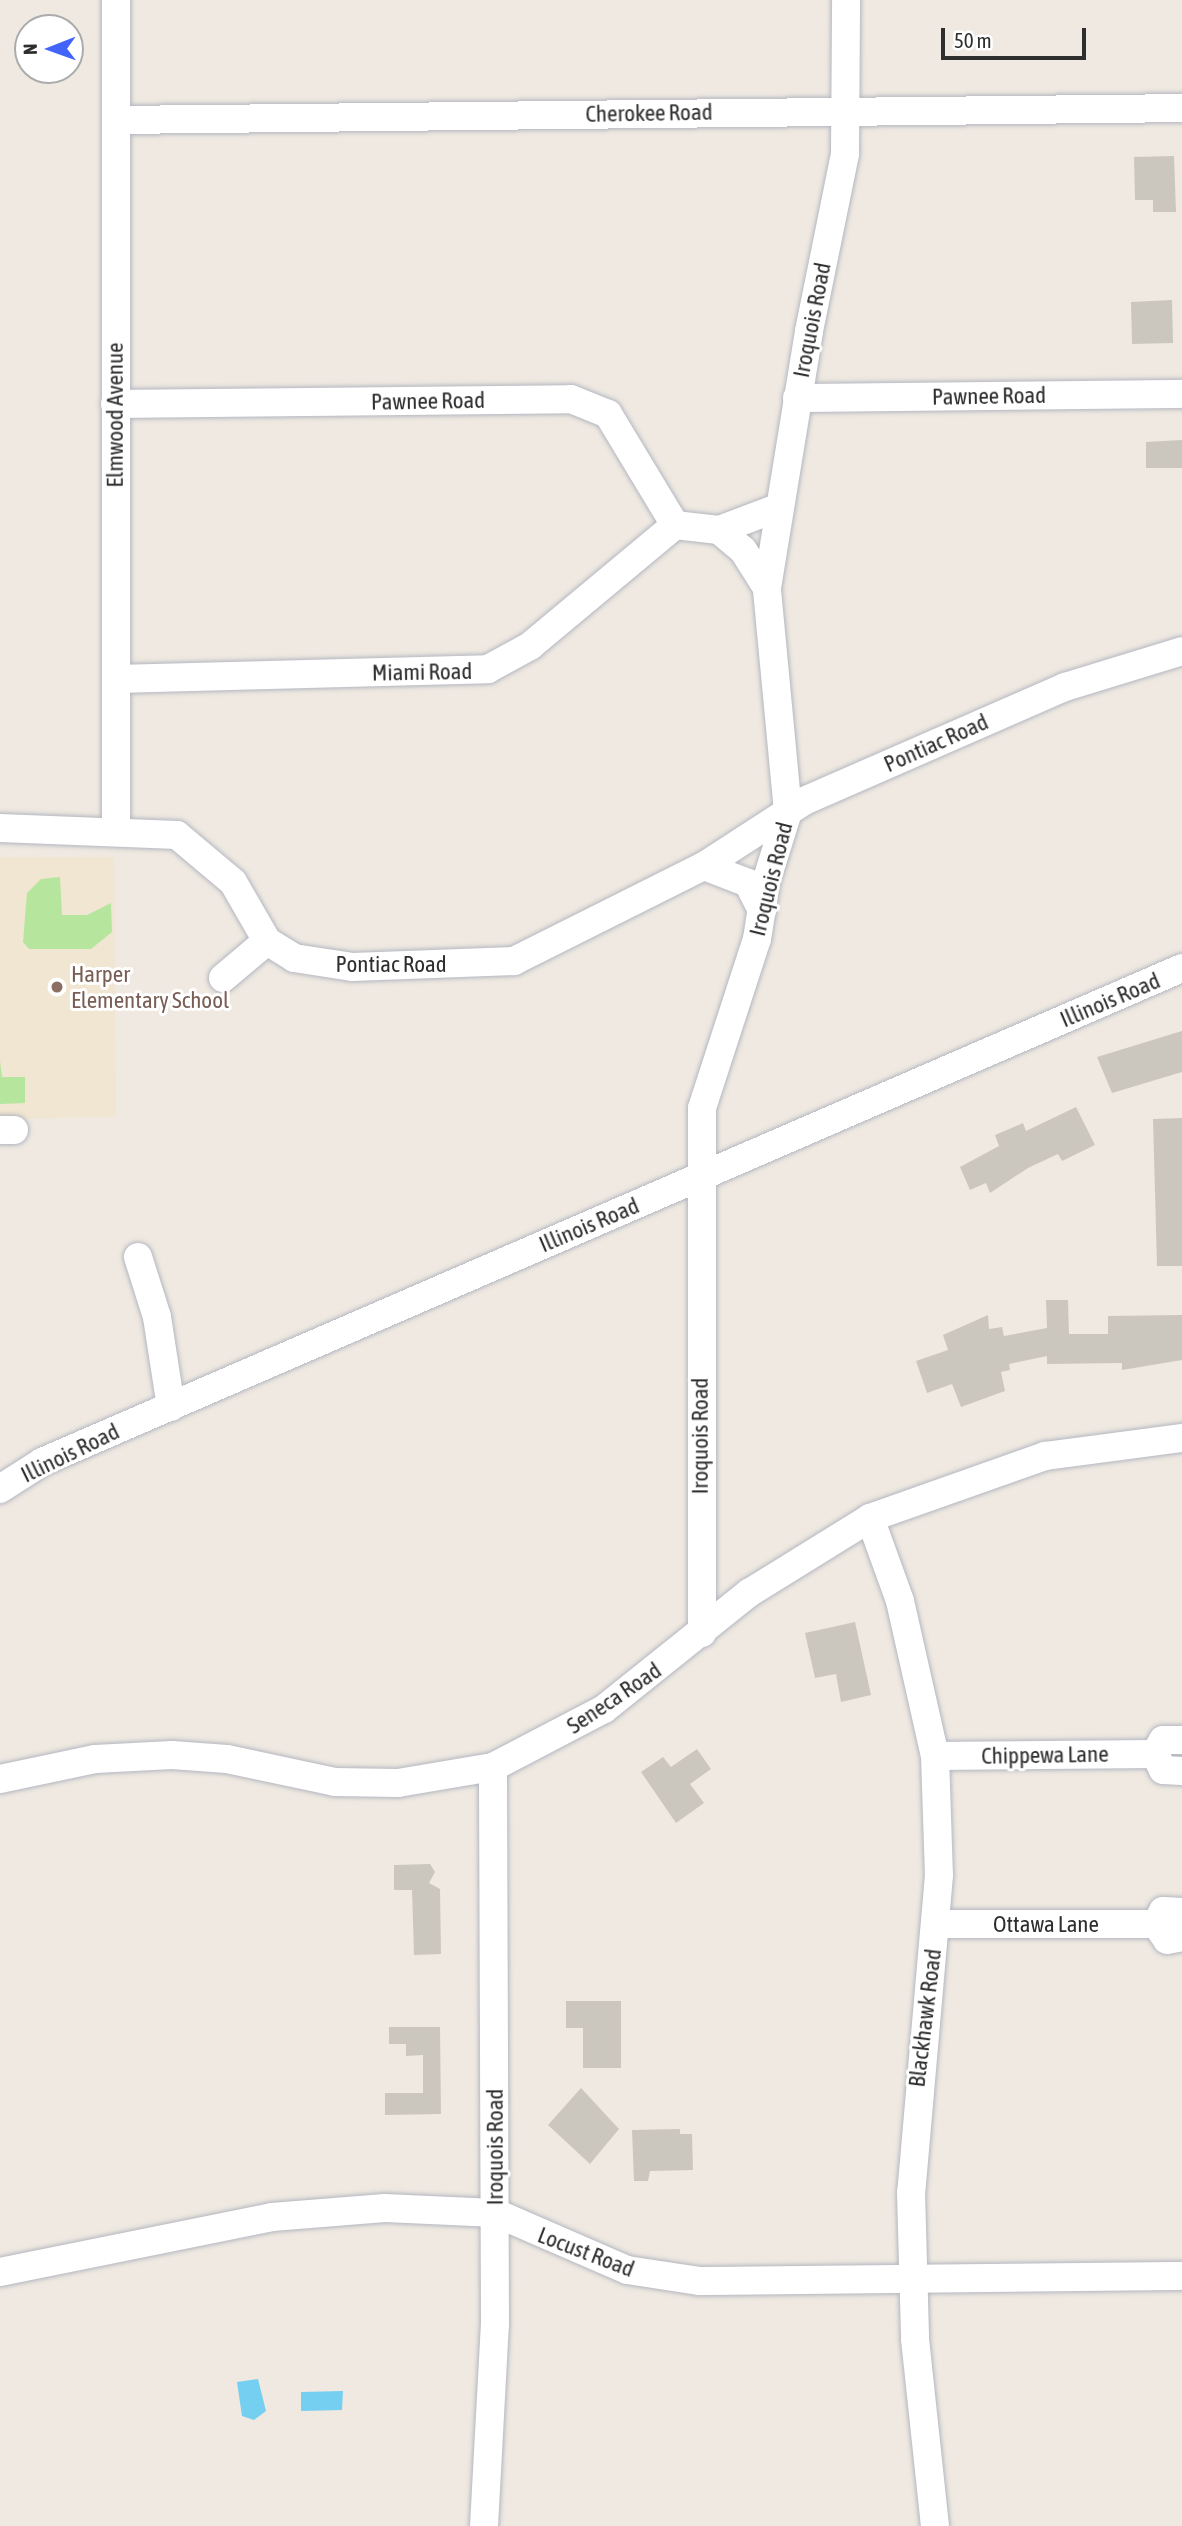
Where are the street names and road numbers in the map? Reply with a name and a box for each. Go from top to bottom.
street label: Cherokee Road [585,98,713,128]
street label: Iroquois Road [787,260,837,380]
street label: Elmwood Avenue [101,342,129,488]
street label: Pawnee Road [932,381,1046,411]
street label: Pawnee Road [371,386,485,416]
street label: Miami Road [372,657,472,687]
street label: Pontiac Road [880,708,992,778]
street label: Iroquois Road [743,819,799,939]
street label: Pontiac Road [335,950,447,978]
street label: Illinois Road [1056,967,1164,1033]
street label: Illinois Road [535,1192,643,1258]
street label: Iroquois Road [686,1378,714,1494]
street label: Illinois Road [16,1417,124,1489]
street label: Seneca Road [562,1656,666,1740]
street label: Chippewa Lane [981,1740,1109,1770]
street label: Ottawa Lane [993,1910,1099,1938]
street label: Blackhawk Road [903,1947,947,2089]
street label: Iroquois Road [481,2089,509,2205]
street label: Locust Road [534,2221,638,2283]

